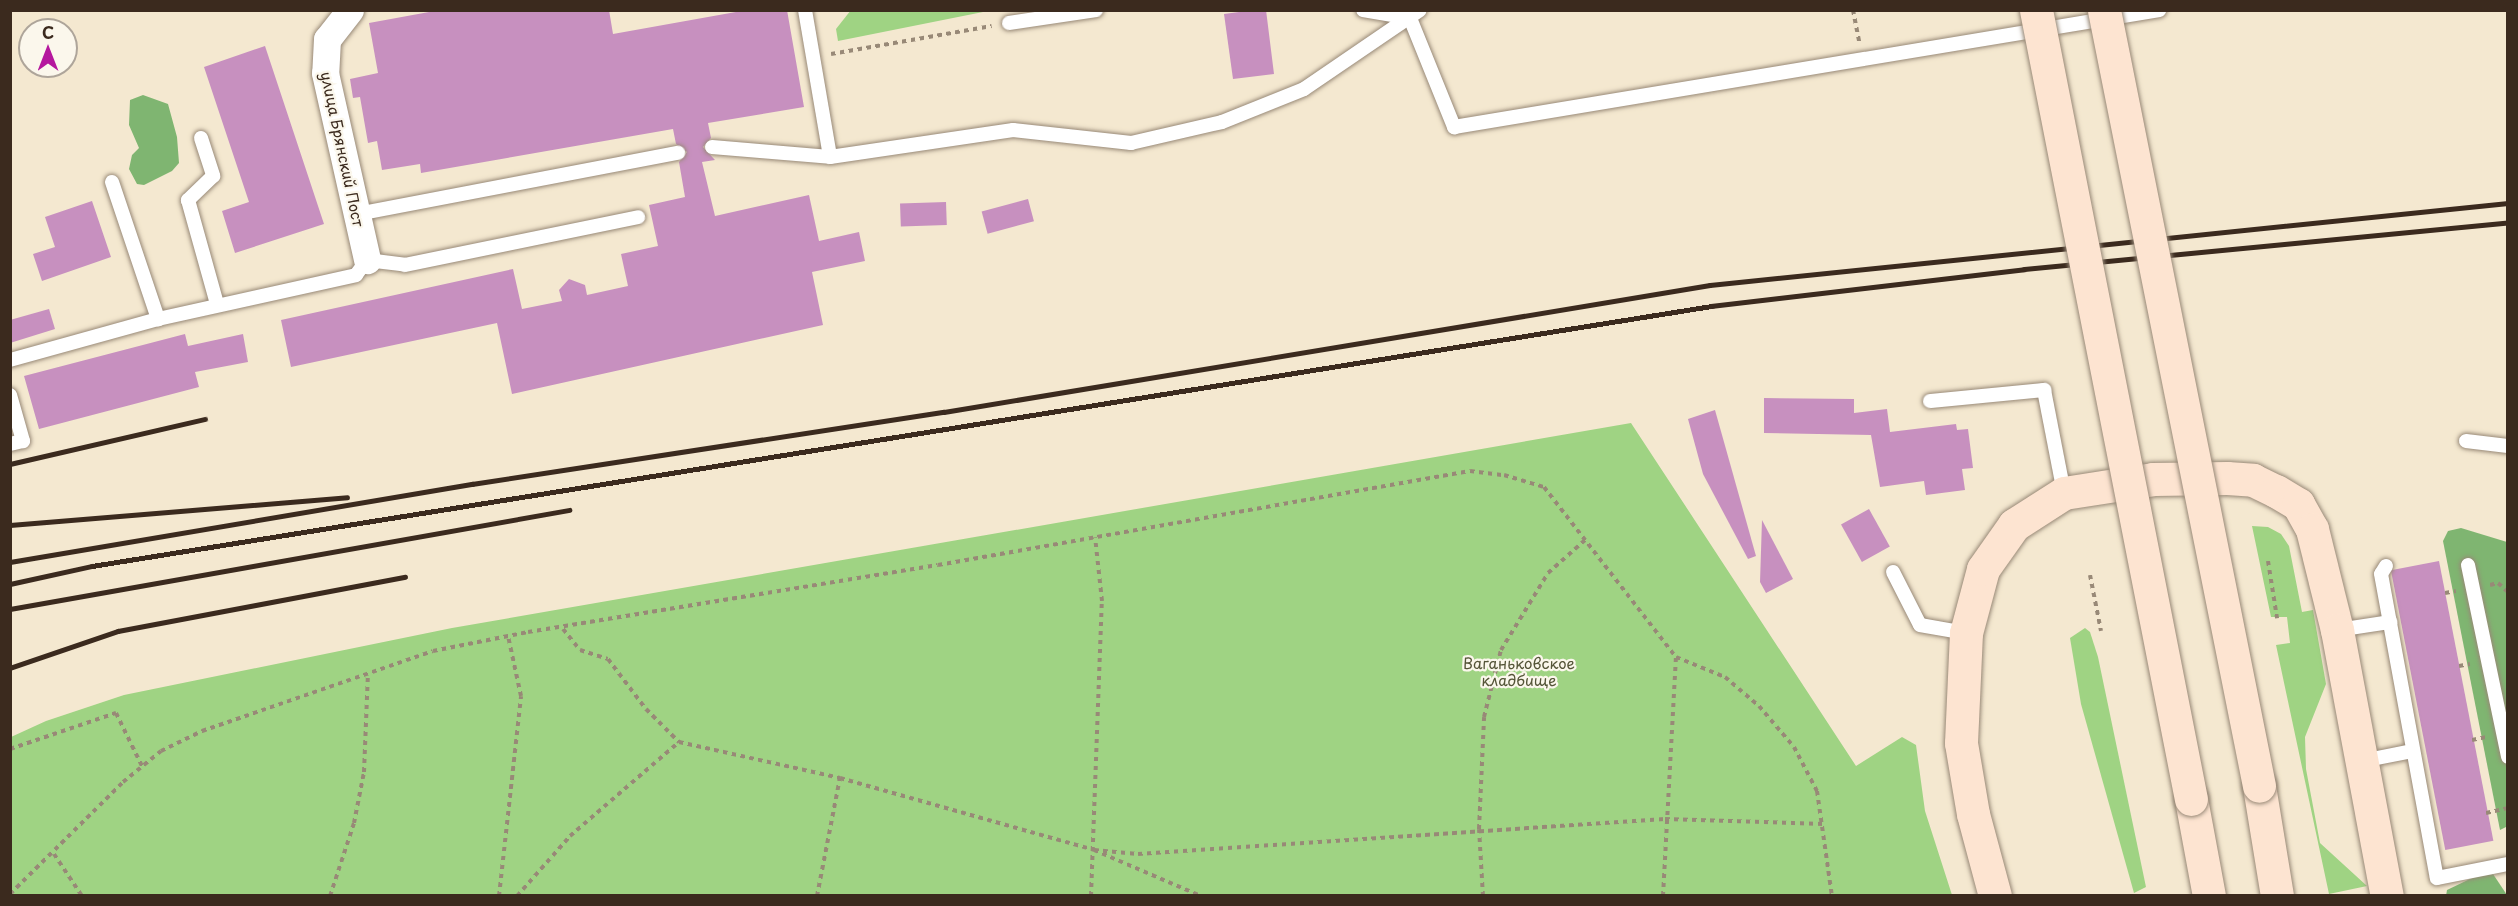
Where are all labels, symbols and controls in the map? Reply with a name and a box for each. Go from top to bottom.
north arrow [18,18,78,78]
text: С [42,20,54,44]
street label: улица Брянский Пост [318,69,368,229]
park label: Ваганьковское кладбище [1463,653,1575,688]

